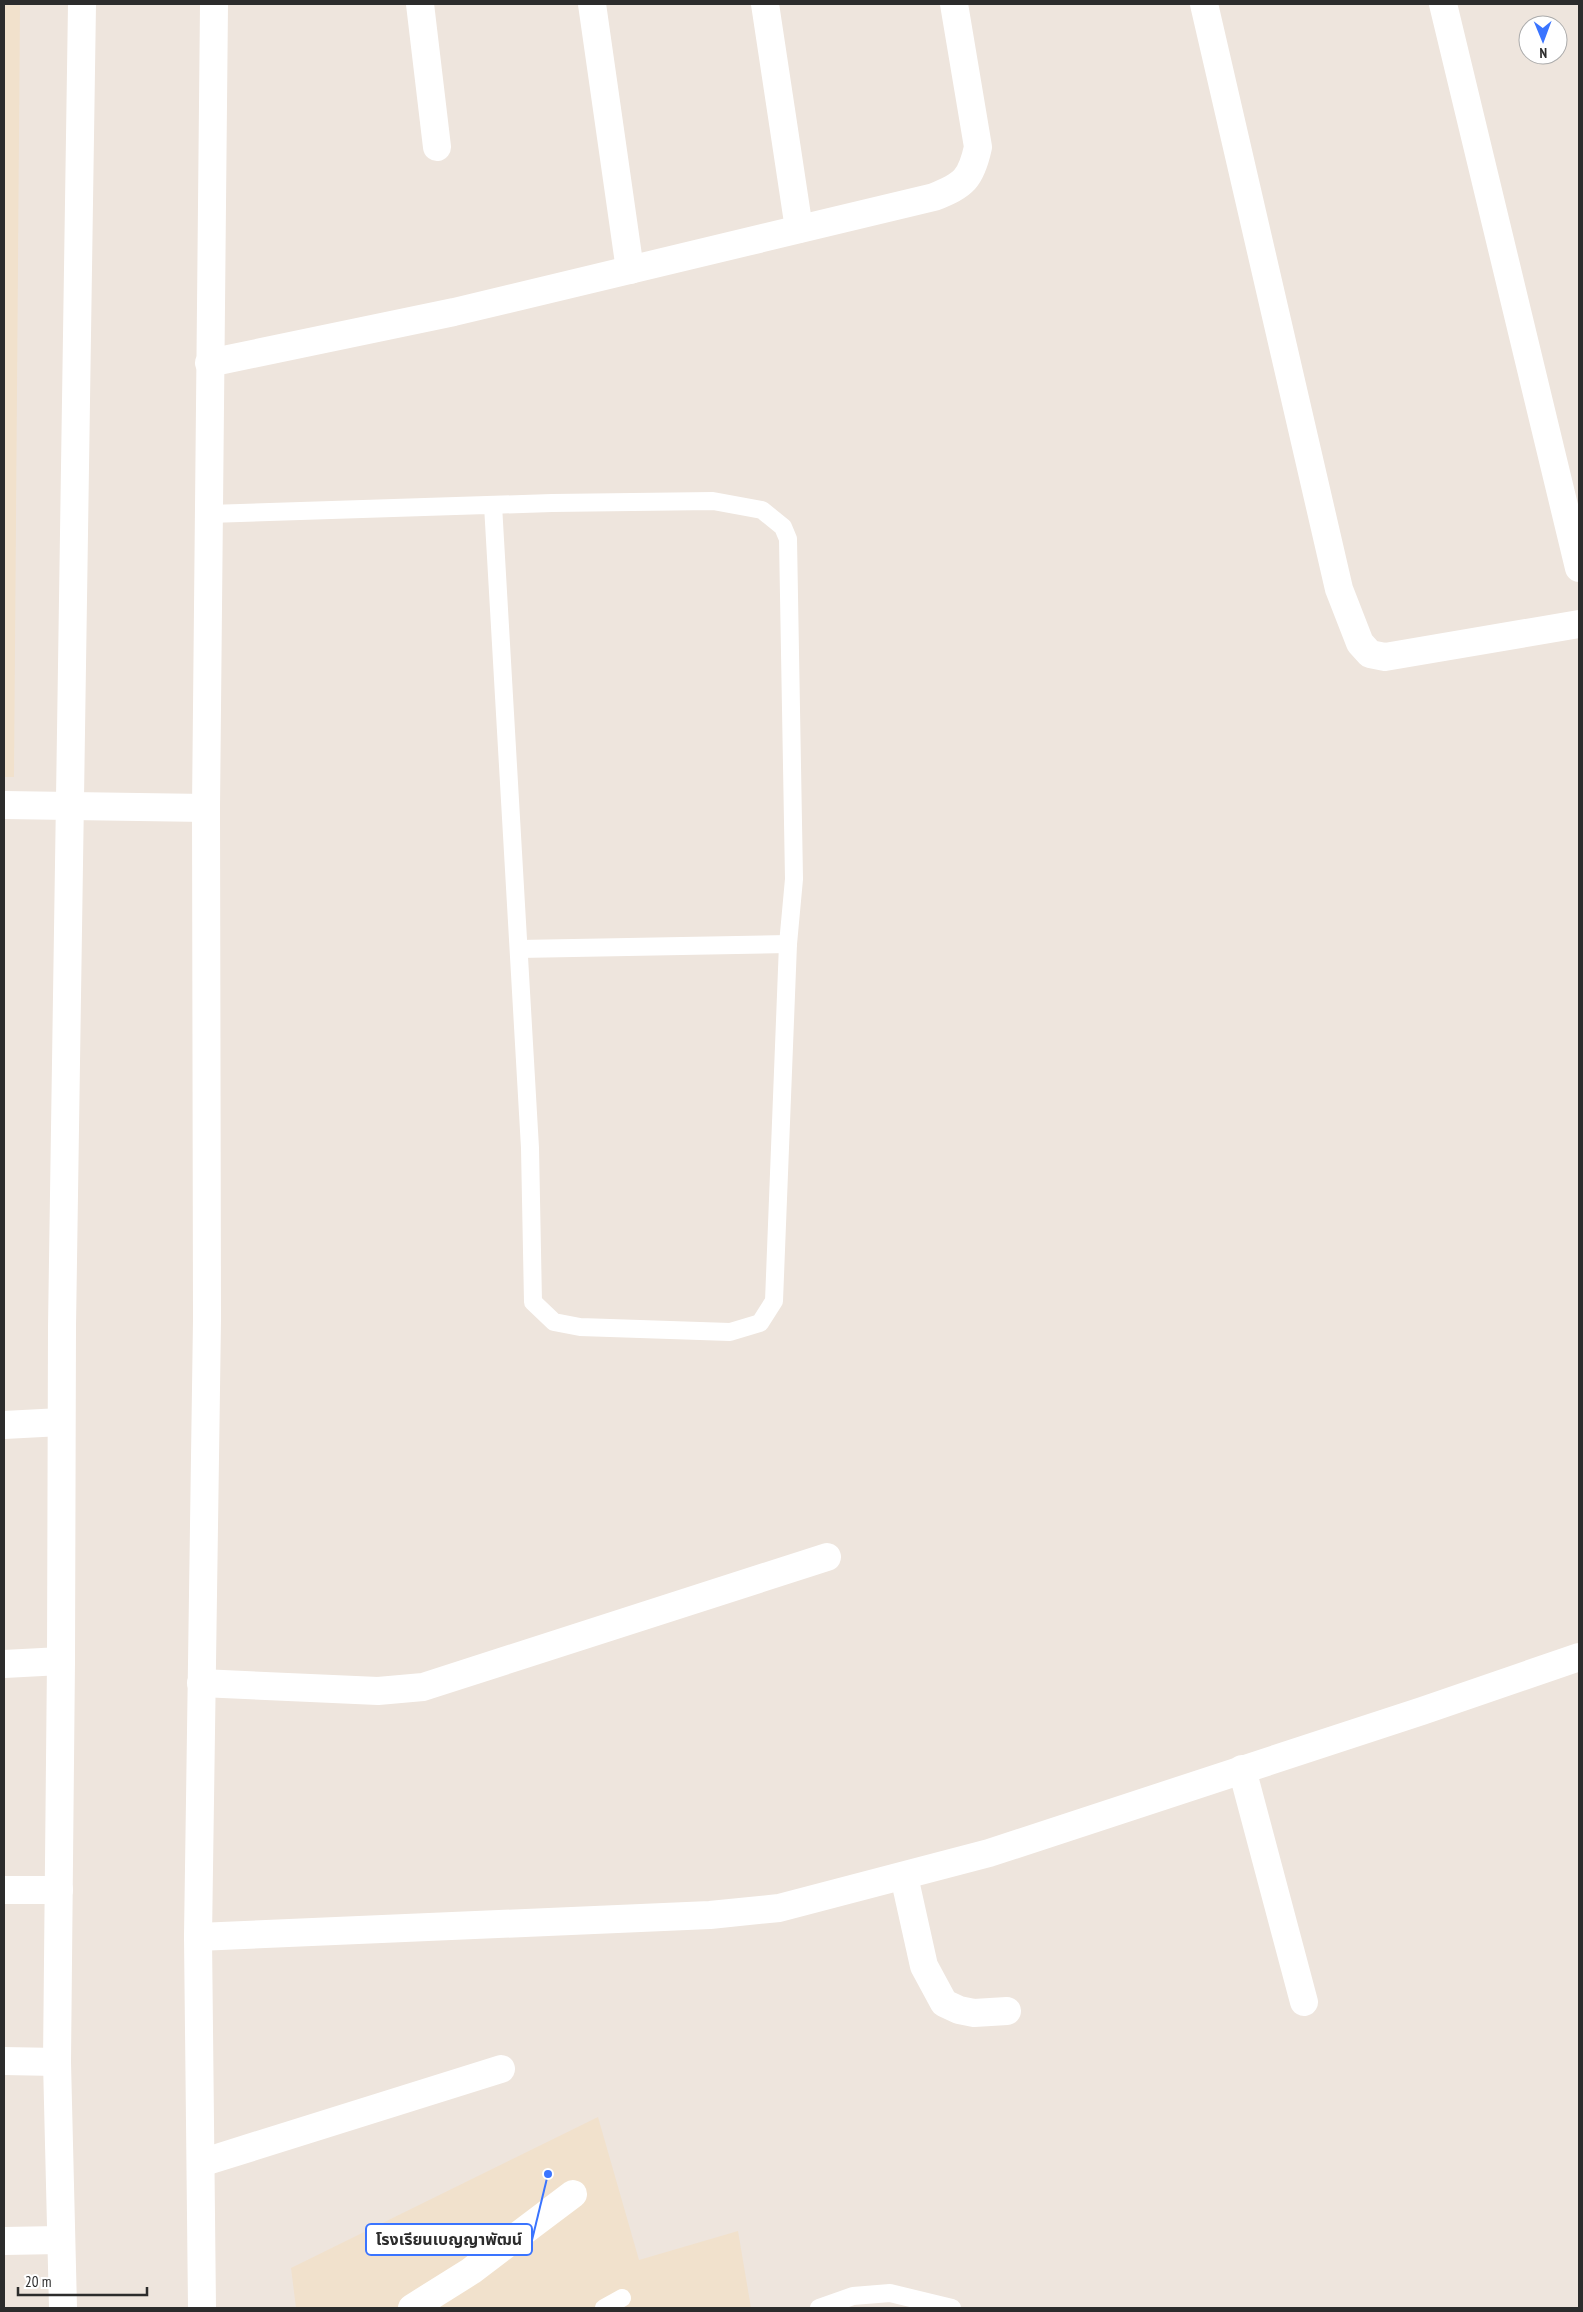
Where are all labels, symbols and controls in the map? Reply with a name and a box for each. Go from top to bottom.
north arrow [1518,15,1568,65]
text: N [1539,44,1547,62]
callout: โรงเรียนเบญญาพัฒน์ [366,2224,532,2255]
text: โรงเรียนเบญญาพัฒน์ [376,2229,522,2249]
scale bar [18,2264,146,2296]
text: 20 m [25,2272,51,2291]

